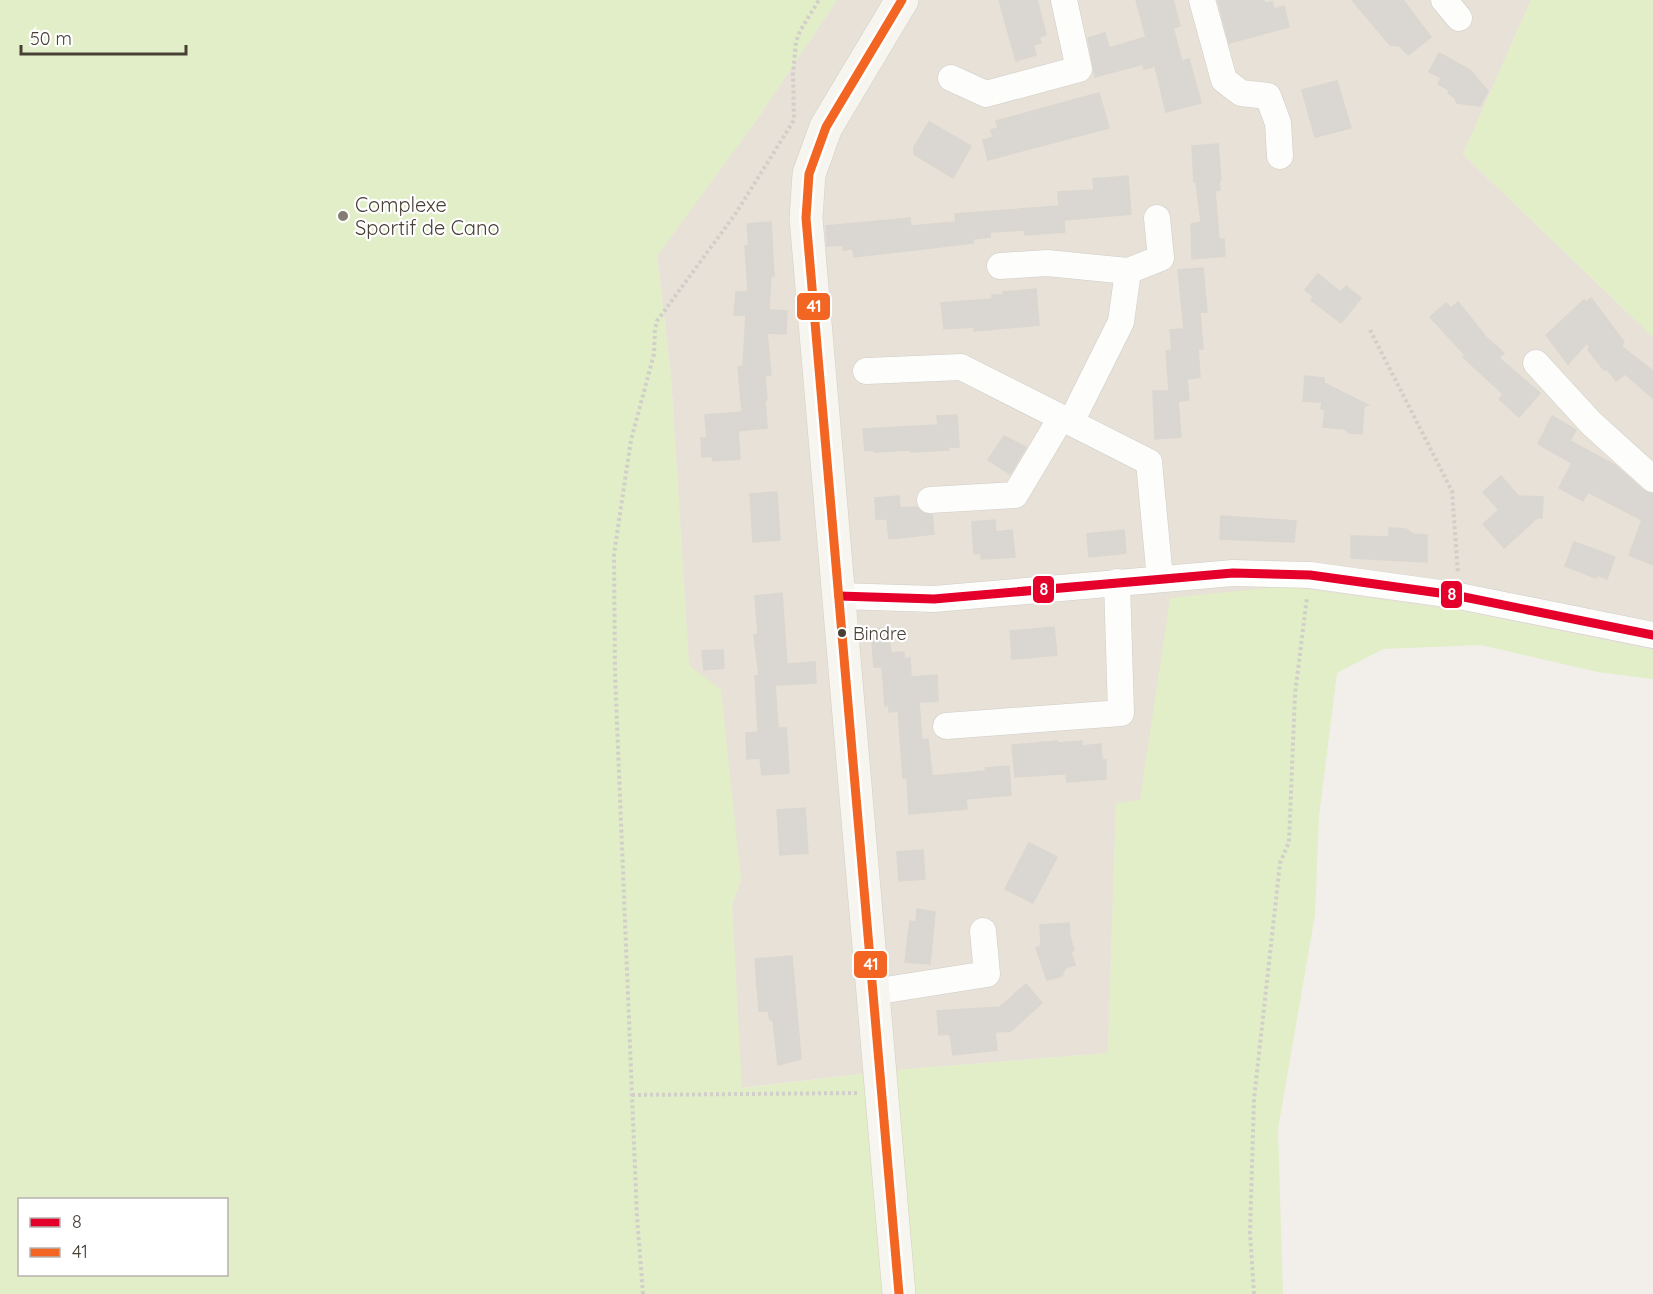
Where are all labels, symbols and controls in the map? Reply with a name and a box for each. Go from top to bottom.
scale bar [21,18,186,56]
text: 50 m [30,27,72,50]
place label: Complexe Sportif de Cano [355,192,500,240]
marker: Complexe Sportif de Cano [336,209,350,223]
line badge: 41 [796,292,831,321]
text: 41 [806,296,822,316]
line badge: 8 [1032,575,1055,604]
text: 8 [1040,579,1049,599]
line badge: 8 [1440,580,1463,609]
text: 8 [1448,584,1457,604]
place label: Bindre [853,622,907,645]
marker: Bindre [836,627,848,639]
line badge: 41 [853,950,888,979]
text: 41 [863,954,879,974]
legend [18,1198,228,1276]
text: 8 [72,1210,82,1233]
text: 41 [72,1240,88,1263]

